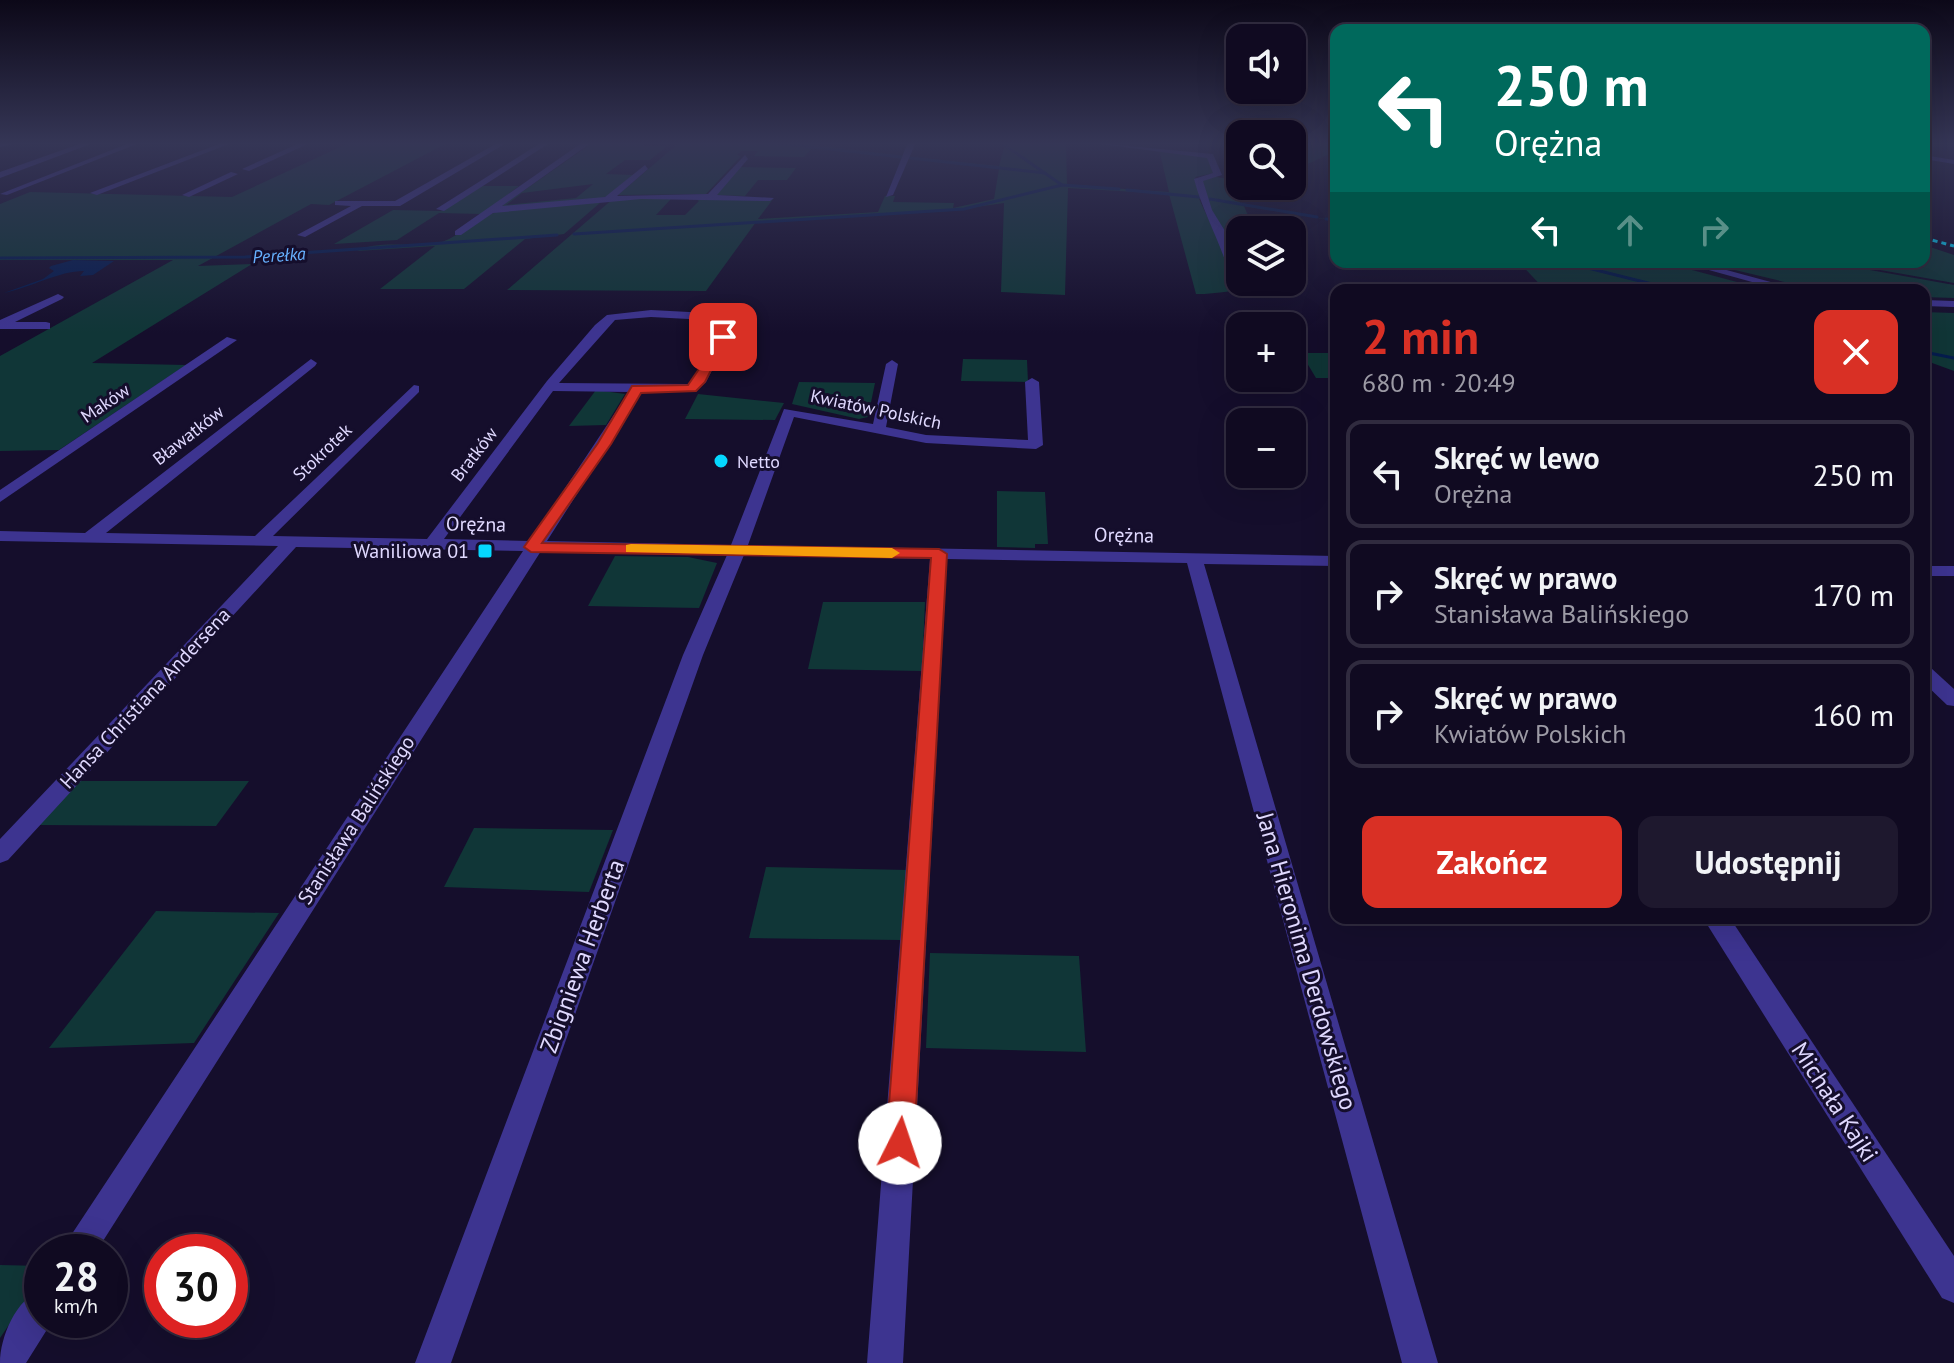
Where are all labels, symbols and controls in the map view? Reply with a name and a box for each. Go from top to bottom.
map controls [1226,24,1306,488]
button: sound [1226,24,1306,104]
text: 250 m [1494,49,1649,121]
icon: left [1362,56,1466,160]
text: Orężna [1494,119,1602,166]
button: search [1226,120,1306,200]
icon: left [1524,208,1568,252]
icon: ahead [1608,208,1652,252]
icon: right [1692,208,1736,252]
button: layers [1226,216,1306,296]
water label: Perełka [252,242,307,268]
pin [689,303,757,371]
text: 2 min [1362,305,1479,367]
button: close [1814,310,1898,394]
button: + [1226,312,1306,392]
icon: arrive [701,315,745,359]
text: 680 m · 20:49 [1362,366,1516,399]
street label: Maków [76,378,135,428]
street label: Kwiatów Polskich [808,384,944,434]
street label: Bławatków [148,400,229,470]
button: − [1226,408,1306,488]
street label: Stokrotek [288,418,357,486]
street label: Bratków [446,422,503,486]
text: Skręć w lewo [1434,438,1600,477]
place label: Netto [737,450,780,473]
marker: Netto [712,452,730,470]
icon: left [1366,452,1410,496]
text: 250 m [1813,455,1894,494]
text: Orężna [1434,477,1512,510]
street label: Orężna [446,510,506,538]
street label: Orężna [1094,521,1154,549]
place label: Waniliowa 01 [354,538,469,564]
marker: Waniliowa 01 [476,542,494,560]
text: Skręć w prawo [1434,558,1617,597]
icon: right [1366,572,1410,616]
text: 170 m [1813,575,1894,614]
text: Stanisława Balińskiego [1434,597,1689,630]
street label: Hansa Christiana Andersena [54,602,236,794]
text: Skręć w prawo [1434,678,1617,717]
icon: right [1366,692,1410,736]
text: 160 m [1813,695,1894,734]
text: Kwiatów Polskich [1434,717,1626,750]
street label: Stanisława Balińskiego [292,731,420,909]
street label: Jana Hieronima Derdowskiego [1249,808,1364,1113]
button: Zakończ [1362,816,1622,908]
button: Udostępnij [1638,816,1898,908]
street label: Zbigniewa Herberta [533,855,631,1057]
street label: Michała Kajki [1785,1036,1885,1168]
position arrow [858,1101,942,1185]
speed limit sign: 30 [144,1234,248,1338]
text: 28 [53,1250,99,1302]
text: km/h [54,1293,98,1319]

